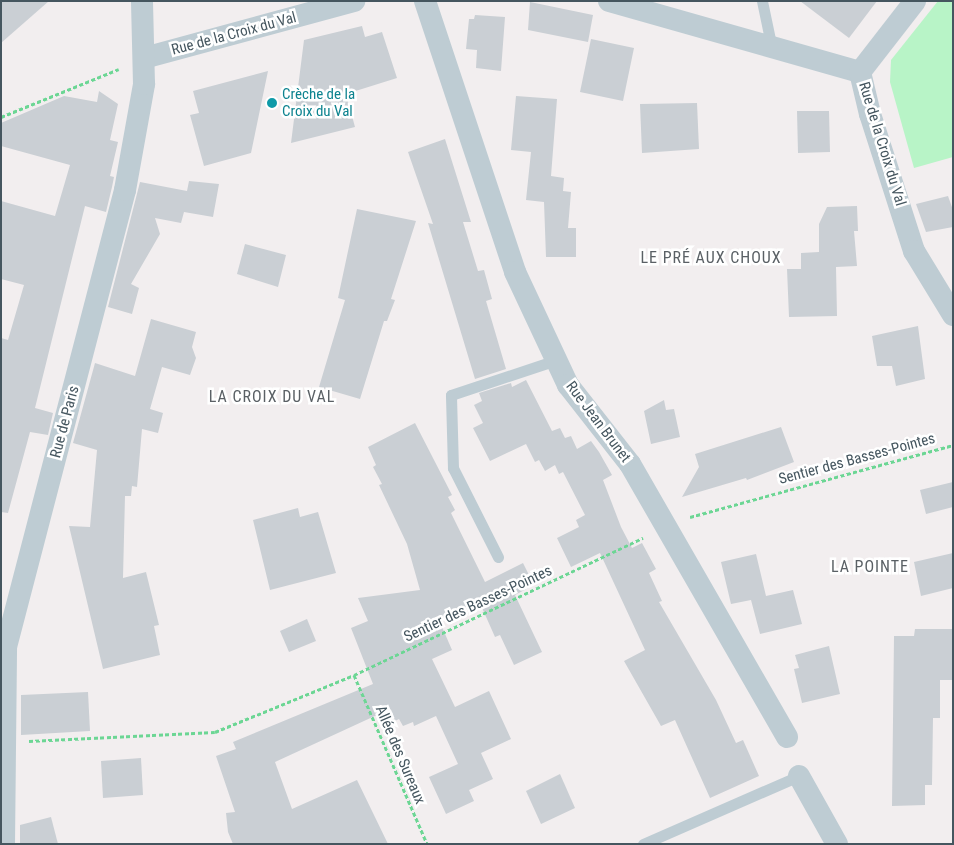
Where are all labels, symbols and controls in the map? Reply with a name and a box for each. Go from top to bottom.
street label: Rue de la Croix du Val [170,9,298,59]
street label: Rue de la Croix du Val [855,80,909,208]
place label: Crèche de la Croix du Val [282,85,355,120]
marker: Crèche de la Croix du Val [266,97,278,109]
district label: LE PRÉ AUX CHOUX [638,248,784,268]
street label: Rue Jean Brunet [562,378,634,466]
street label: Rue de Paris [47,384,83,460]
district label: LA CROIX DU VAL [207,387,337,407]
street label: Sentier des Basses-Pointes [777,429,937,489]
district label: LA POINTE [830,557,910,577]
street label: Sentier des Basses-Pointes [401,562,555,646]
street label: Allée des Sureaux [371,703,429,807]

